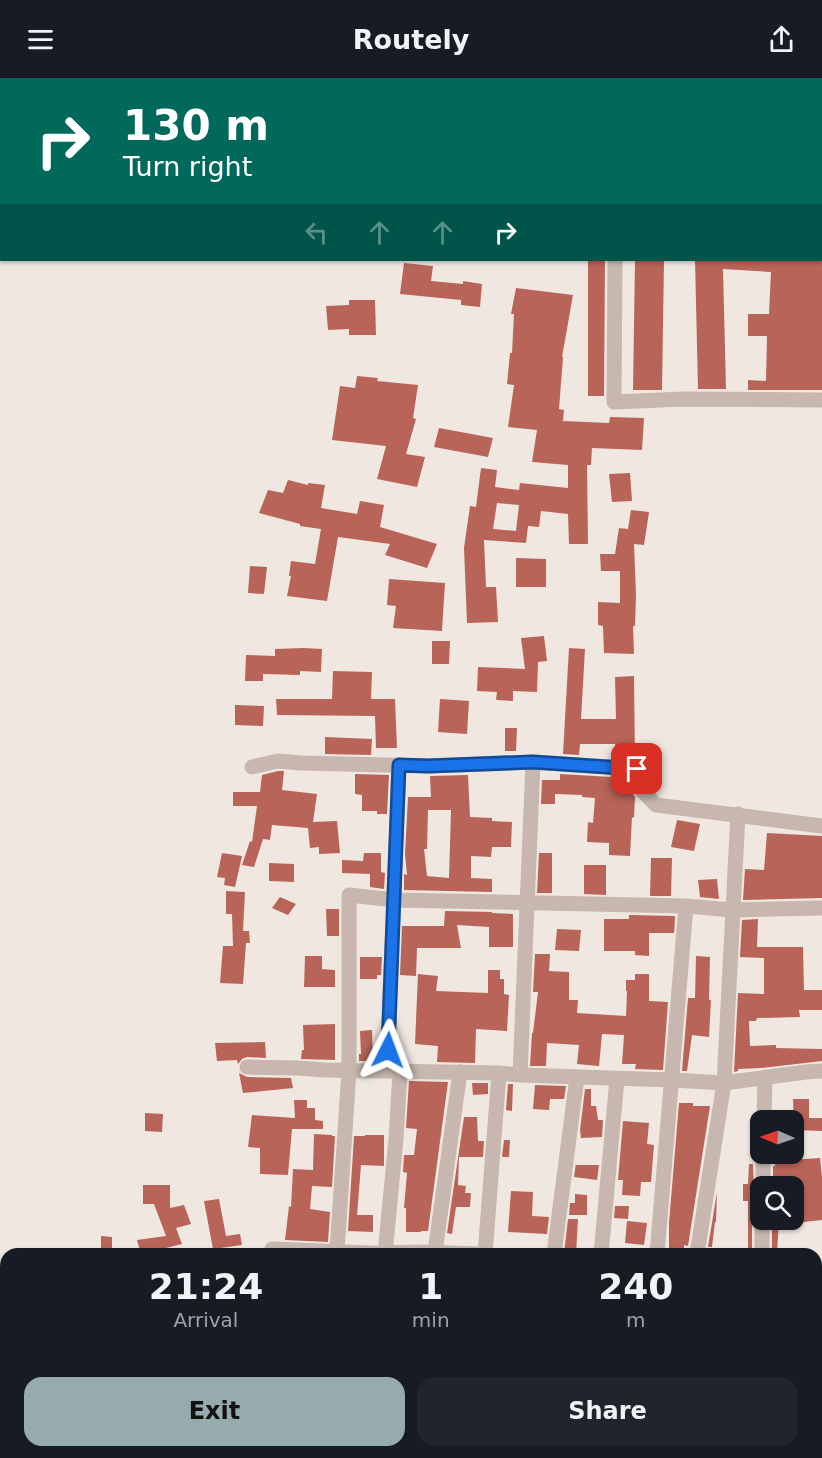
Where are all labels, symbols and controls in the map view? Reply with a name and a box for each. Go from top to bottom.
icon: menu [24,23,57,56]
icon: share [765,23,798,56]
text: Routely [353,24,469,55]
text: 130 m [123,101,269,150]
icon: right [24,102,102,180]
text: Turn right [123,151,252,182]
icon: left [300,216,333,249]
icon: ahead [363,216,396,249]
icon: ahead [426,216,459,249]
icon: right [489,216,522,249]
pin [611,743,662,794]
icon: arrive [620,752,653,785]
position arrow [356,1018,420,1082]
north arrow [750,1110,804,1164]
map controls [750,1110,804,1230]
button: search [750,1176,804,1230]
text: 21:24 [149,1266,263,1307]
text: 1 [418,1266,443,1307]
text: 240 [598,1266,673,1307]
text: Arrival [173,1308,238,1332]
text: min [412,1308,450,1332]
text: m [626,1308,646,1332]
button: Exit [24,1377,405,1446]
button: Share [417,1377,798,1446]

